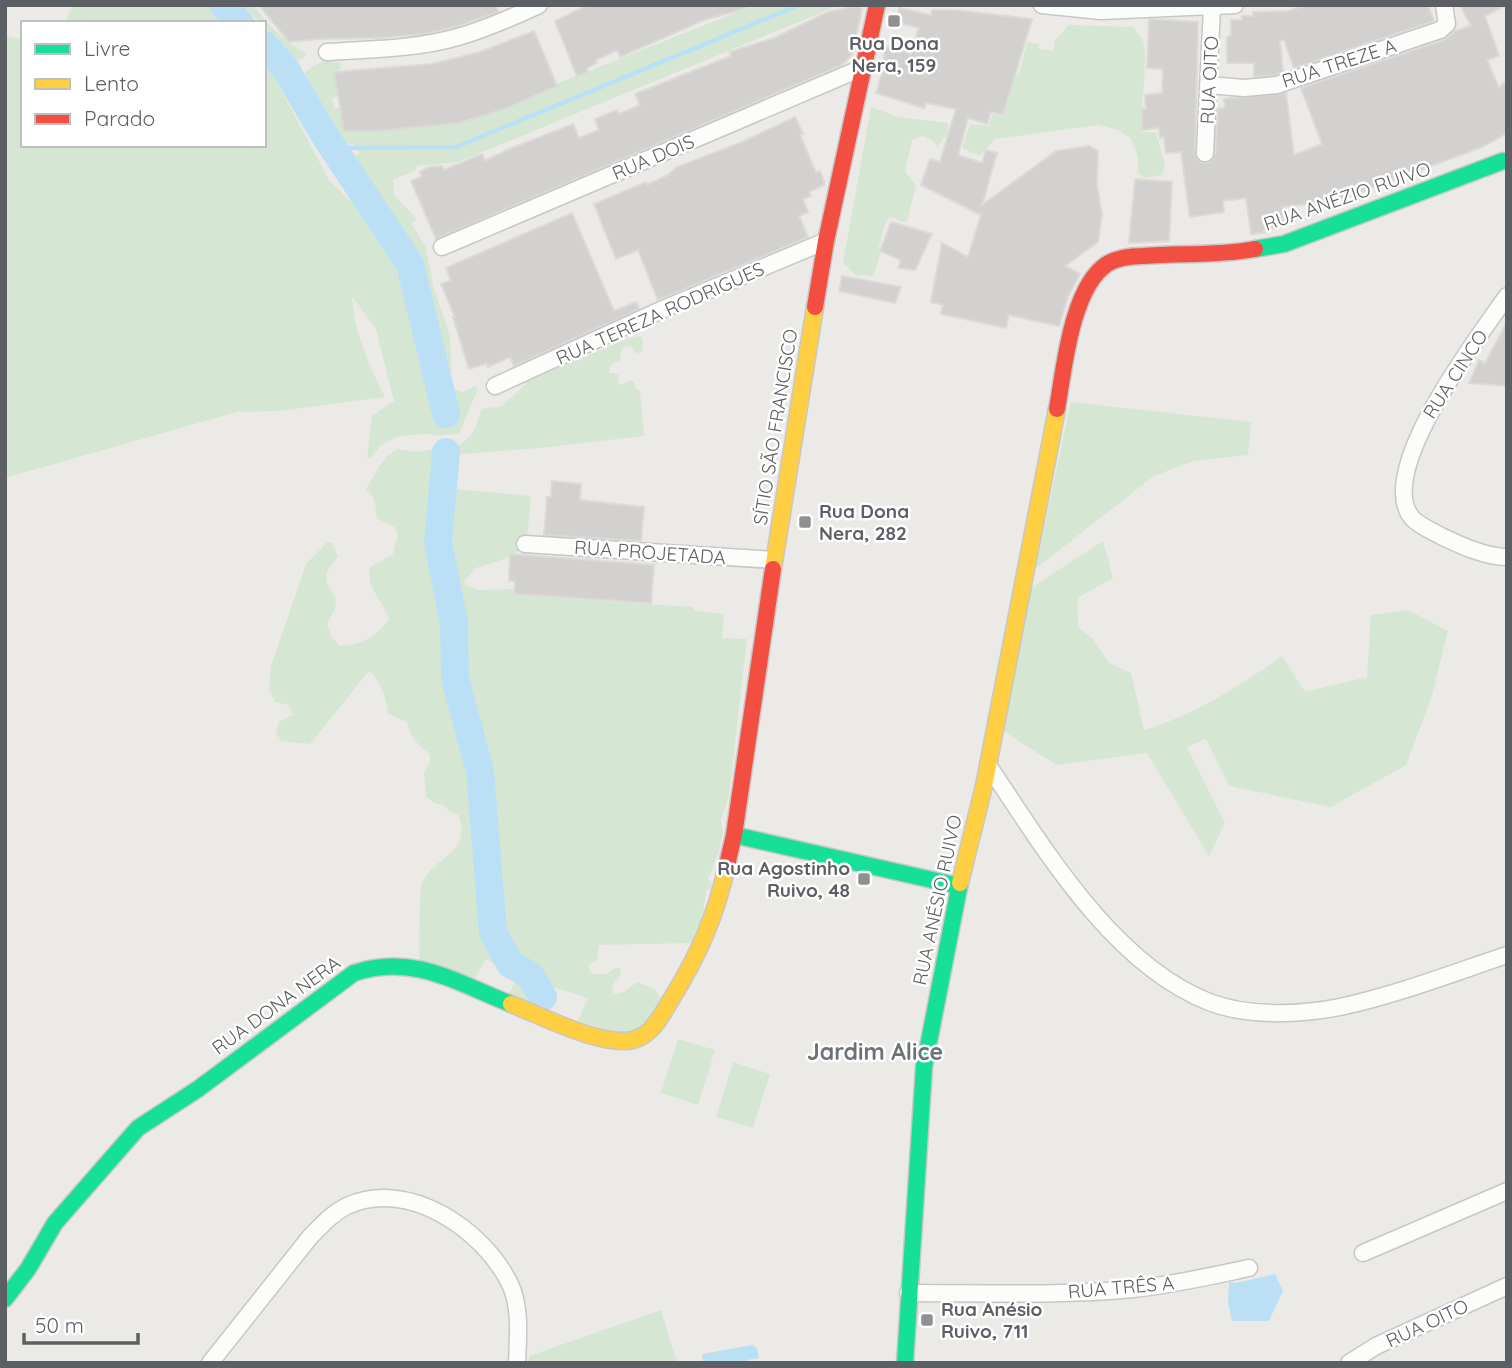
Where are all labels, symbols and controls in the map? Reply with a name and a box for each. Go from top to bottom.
marker: Rua Dona Nera, 159 [886,13,902,29]
legend [21,21,266,147]
place label: Rua Dona Nera, 159 [849,31,939,77]
street label: RUA TREZE A [1279,33,1399,93]
text: Livre [84,35,130,61]
street label: RUA OITO [1195,35,1223,125]
text: Lento [84,70,139,96]
text: Parado [84,105,155,131]
street label: RUA DOIS [608,129,698,185]
street label: RUA ANÉZIO RUIVO [1260,156,1434,236]
street label: RUA TEREZA RODRIGUES [552,256,768,370]
street label: RUA CINCO [1417,325,1493,423]
street label: SÍTIO SÃO FRANCISCO [748,327,802,527]
place label: Rua Dona Nera, 282 [819,499,909,545]
marker: Rua Dona Nera, 282 [797,514,813,530]
street label: RUA PROJETADA [573,535,727,569]
street label: RUA ANÉSIO RUIVO [907,813,967,987]
place label: Rua Agostinho Ruivo, 48 [717,856,850,902]
marker: Rua Agostinho Ruivo, 48 [856,871,872,887]
street label: RUA DONA NERA [207,950,345,1060]
district label: Jardim Alice [807,1037,943,1066]
street label: RUA TRÊS A [1067,1270,1175,1304]
street label: RUA OITO [1382,1293,1472,1353]
place label: Rua Anésio Ruivo, 711 [941,1297,1043,1343]
scale bar [24,1302,138,1346]
text: 50 m [35,1312,84,1338]
marker: Rua Anésio Ruivo, 711 [919,1312,935,1328]

